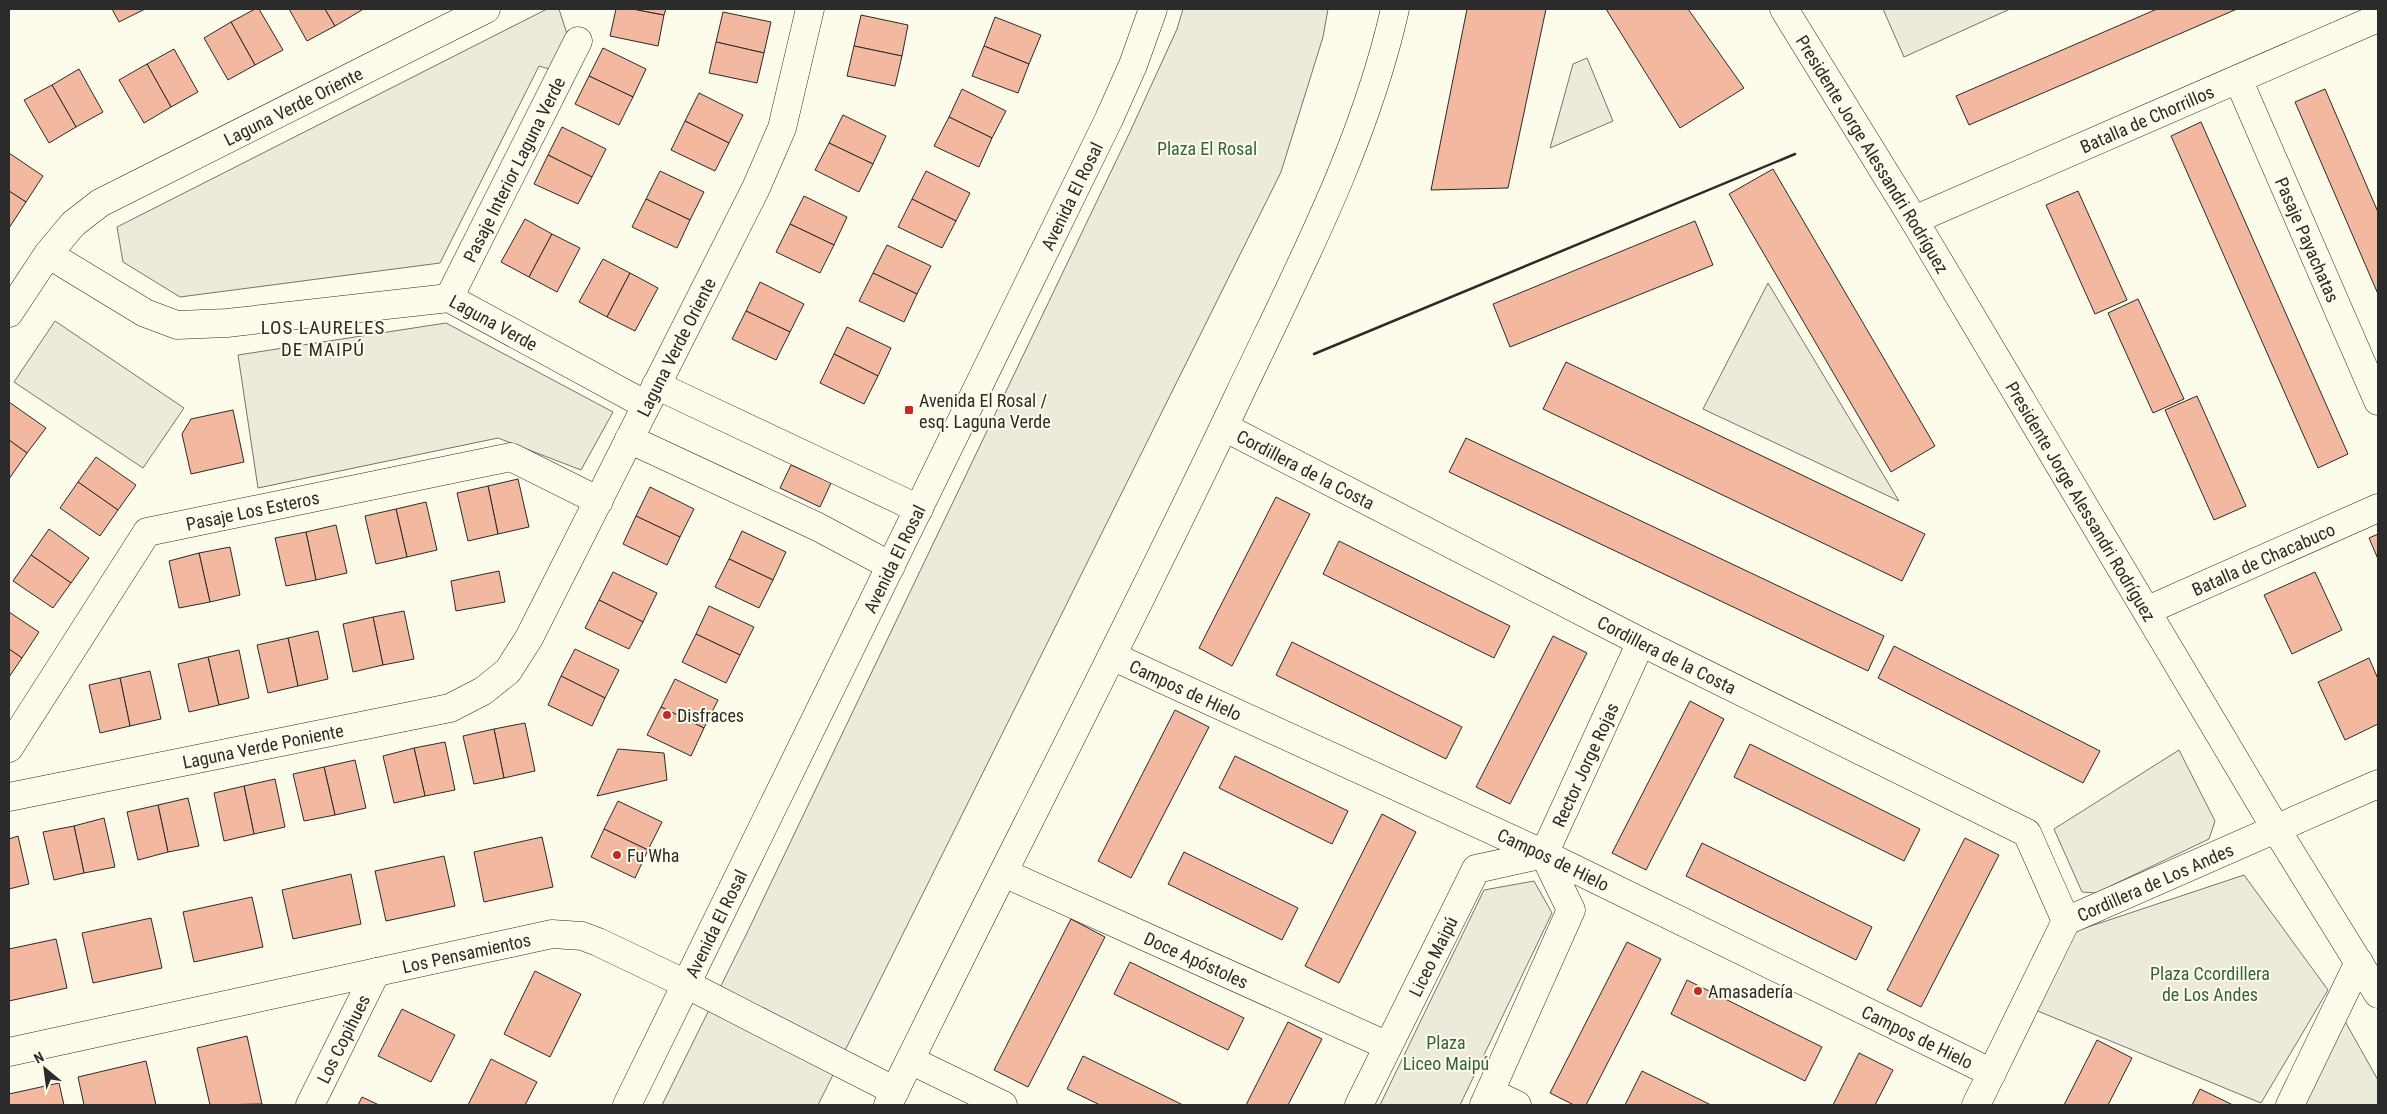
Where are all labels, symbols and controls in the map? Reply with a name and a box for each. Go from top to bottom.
street label: Presidente Jorge Alessandri Rodríguez [1792,31,1954,277]
street label: Laguna Verde Oriente [220,62,366,150]
street label: Pasaje Interior Laguna Verde [458,73,569,265]
street label: Batalla de Chorrillos [2077,80,2217,157]
street label: Avenida El Rosal [1036,138,1107,253]
park label: Plaza El Rosal [1157,138,1257,159]
street label: Pasaje Payachatas [2271,174,2344,305]
street label: Laguna Verde Oriente [632,274,720,420]
street label: Laguna Verde [446,290,541,355]
district label: LOS LAURELES DE MAIPÚ [261,316,385,361]
street label: Presidente Jorge Alessandri Rodríguez [2002,378,2161,625]
place label: Avenida El Rosal / esq. Laguna Verde [919,390,1051,432]
marker: Avenida El Rosal / esq. Laguna Verde [903,404,915,416]
street label: Cordillera de la Costa [1233,425,1378,513]
street label: Pasaje Los Esteros [184,486,321,534]
street label: Avenida El Rosal [859,501,929,616]
street label: Batalla de Chacabuco [2188,518,2338,600]
street label: Cordillera de la Costa [1594,611,1740,698]
street label: Campos de Hielo [1126,655,1245,725]
street label: Rector Jorge Rojas [1547,699,1622,830]
place label: Disfraces [677,705,744,726]
marker: Disfraces [661,709,673,721]
street label: Laguna Verde Poniente [180,719,345,772]
street label: Campos de Hielo [1494,824,1613,895]
street label: Cordillera de Los Andes [2074,838,2236,925]
place label: Fu Wha [627,845,679,866]
marker: Fu Wha [611,849,623,861]
street label: Avenida El Rosal [681,866,751,981]
street label: Liceo Maipú [1404,913,1461,1000]
street label: Doce Apóstoles [1141,927,1252,992]
street label: Los Pensamientos [400,928,533,977]
park label: Plaza Ccordillera de Los Andes [2150,963,2270,1005]
place label: Amasadería [1708,981,1793,1002]
marker: Amasadería [1692,985,1704,997]
street label: Los Copihues [312,991,374,1087]
street label: Campos de Hielo [1859,1001,1977,1073]
park label: Plaza Liceo Maipú [1403,1032,1489,1074]
north arrow [20,1044,70,1094]
text: N [31,1049,46,1067]

